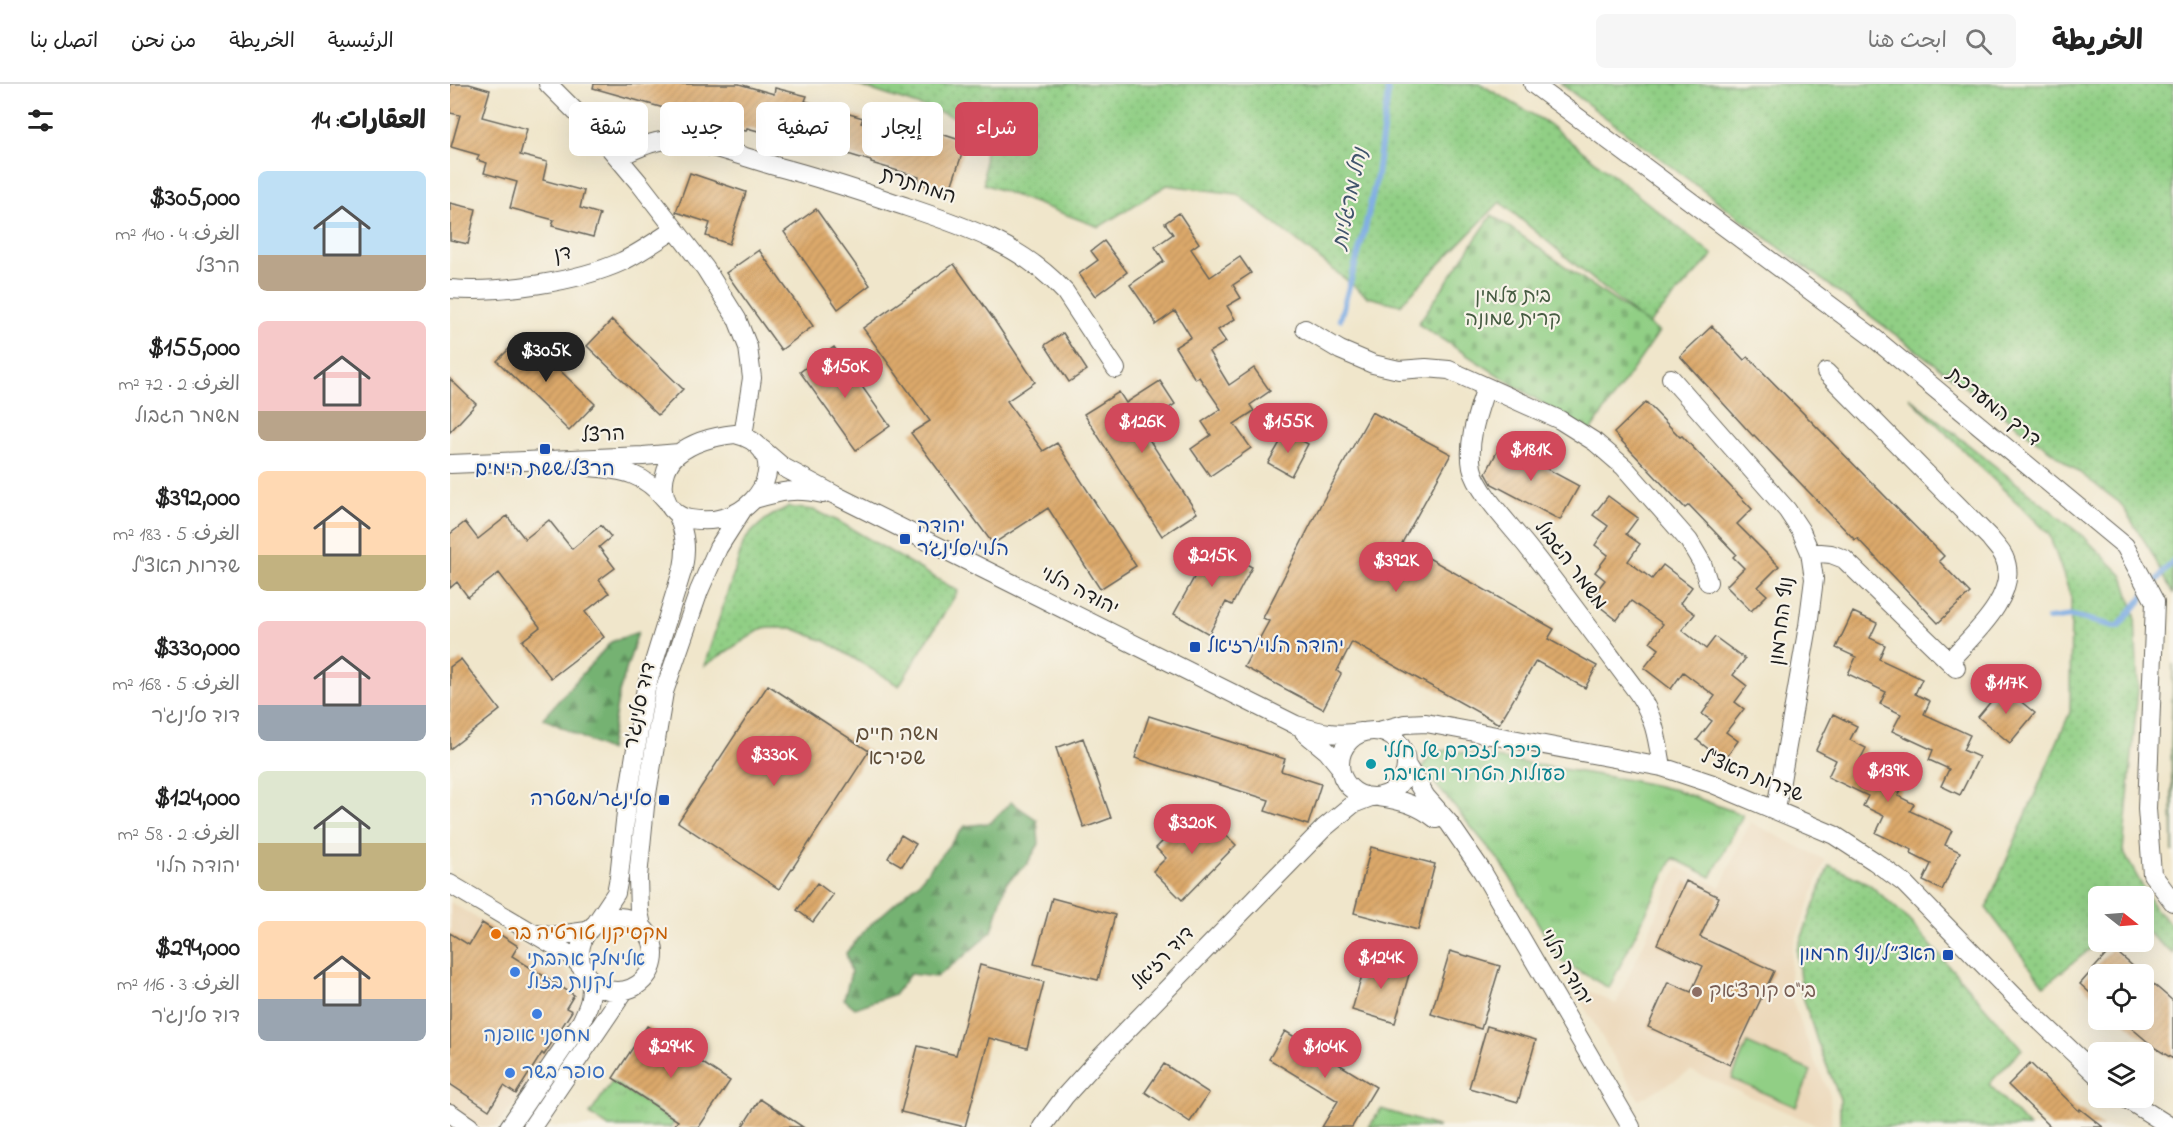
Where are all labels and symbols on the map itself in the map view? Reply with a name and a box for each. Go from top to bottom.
water label: נחל מרגליות [1325,144,1377,254]
street label: המחתרת [876,161,960,213]
street label: דן [552,239,574,271]
park label: בית עלמין קרית שמונה [1465,283,1561,335]
pin: $305K [504,332,588,383]
pin: $150K [803,348,887,399]
street label: דרך המערכת [1939,360,2046,455]
pin: $126K [1100,403,1184,454]
pin: $155K [1246,403,1330,454]
street label: הרצל [580,420,626,452]
pin: $181K [1489,431,1573,482]
marker: הרצל/ששת הימים [538,442,552,456]
place label: הרצל/ששת הימים [475,456,615,485]
place label: יהודה הלוי/סלינג׳ר [917,513,1009,565]
street label: משמר הגבול [1527,515,1613,617]
marker: יהודה הלוי/סלינג׳ר [898,532,912,546]
pin: $215K [1170,537,1254,588]
pin: $392K [1354,542,1438,593]
street label: יהודה הלוי [1035,560,1123,624]
street label: נוף החרמון [1763,575,1803,667]
place label: יהודה הלוי/רזיאל [1207,633,1344,662]
marker: יהודה הלוי/רזיאל [1188,640,1202,654]
street label: דוד סלינג'ר [618,660,664,752]
pin: $117K [1964,664,2048,715]
district label: משה חיים שפירא [855,720,939,774]
pin: $330K [732,736,816,787]
place label: כיכר לזכרם של חללי פעולות הטרור והאיבה [1383,738,1565,790]
street label: שדרות האצ"ל [1696,743,1808,811]
pin: $139K [1846,752,1930,803]
marker: כיכר לזכרם של חללי פעולות הטרור והאיבה [1364,757,1378,771]
place label: סלינגר/משטרה [530,786,652,815]
marker: סלינגר/משטרה [657,793,671,807]
pin: $320K [1150,804,1234,855]
north arrow [2088,886,2154,952]
place label: מקסיקנו טורטיה בר [508,920,668,949]
street label: דוד רזיאל [1126,920,1202,998]
street label: יהודה הלוי [1531,924,1599,1012]
marker: מקסיקנו טורטיה בר [489,927,503,941]
pin: $124K [1339,939,1423,990]
place label: האצ״ל/נוף חרמון [1799,941,1936,970]
place label: אלימלך אהבתי לקנות בזול [527,946,645,998]
marker: האצ״ל/נוף חרמון [1941,948,1955,962]
marker: אלימלך אהבתי לקנות בזול [508,965,522,979]
place label: בי''ס קורצ'אק [1709,978,1816,1007]
marker: בי''ס קורצ'אק [1690,985,1704,999]
marker: מחסני אופנה [530,1007,544,1021]
place label: מחסני אופנה [483,1022,591,1051]
pin: $294K [629,1028,713,1079]
pin: $104K [1283,1028,1367,1079]
place label: סופר בשר [522,1059,605,1088]
marker: סופר בשר [503,1066,517,1080]

